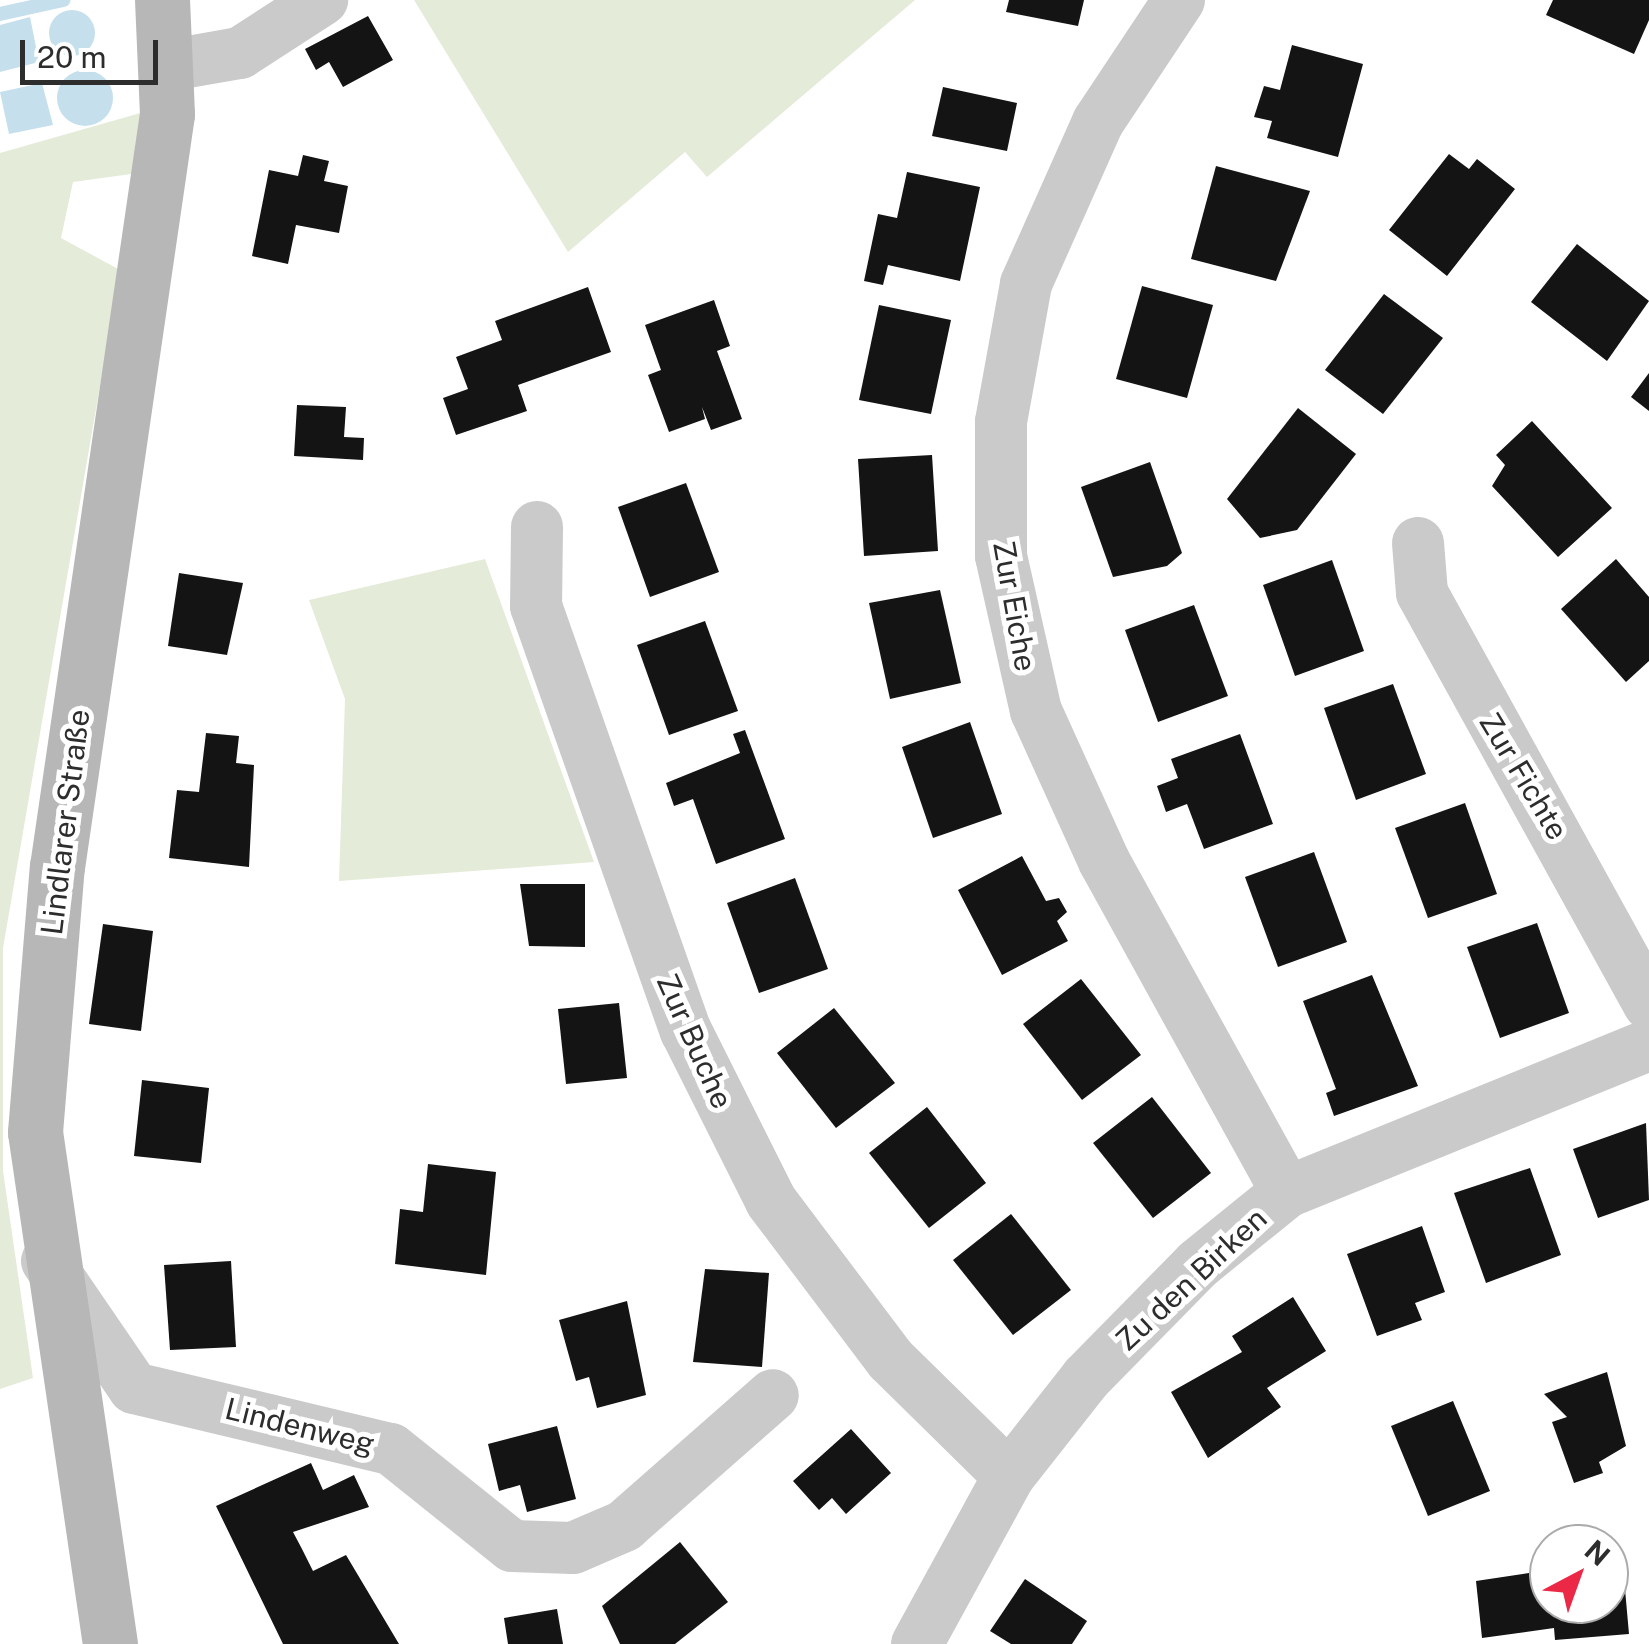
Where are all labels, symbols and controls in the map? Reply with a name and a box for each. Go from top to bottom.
scale bar [25,20,162,82]
text: 20 m [37,39,106,75]
street label: Zur Eiche [986,538,1044,674]
street label: Zur Fichte [1472,706,1576,846]
street label: Lindlarer Straße [33,707,97,937]
street label: Zur Buche [649,968,741,1114]
street label: Zu den Birken [1108,1200,1274,1358]
street label: Lindenweg [222,1390,378,1462]
north arrow [1529,1524,1629,1624]
text: N [1579,1533,1617,1572]

